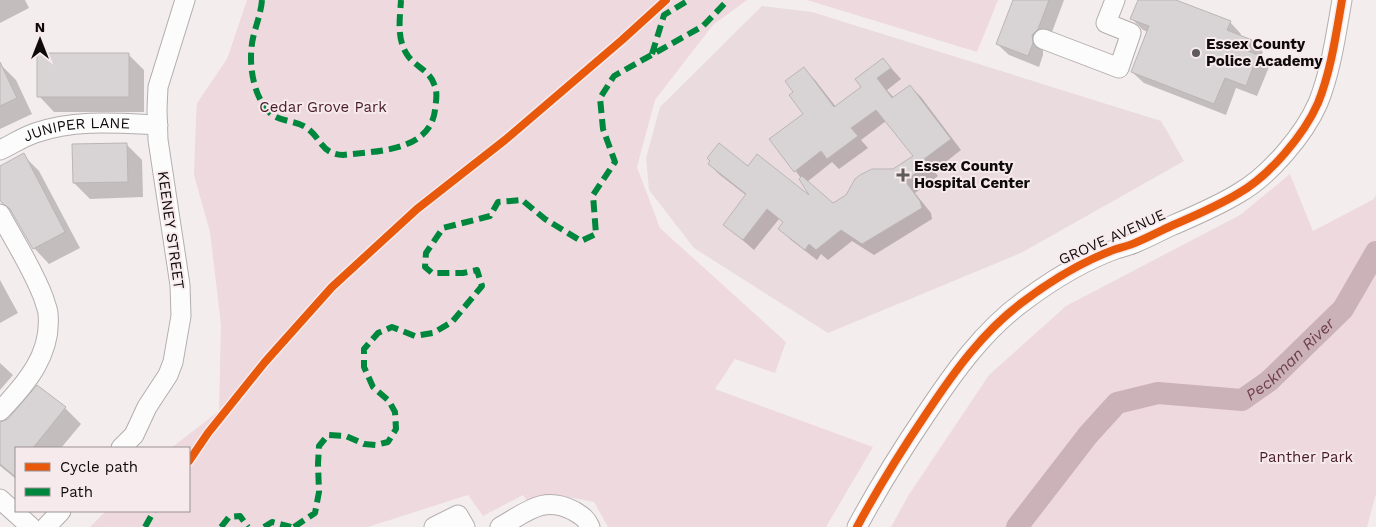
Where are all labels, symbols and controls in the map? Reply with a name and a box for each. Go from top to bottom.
north arrow [15,15,65,65]
text: N [35,19,45,35]
place label: Essex County Police Academy [1206,35,1323,70]
marker: Essex County Police Academy [1190,47,1202,59]
park label: Cedar Grove Park [259,98,387,116]
street label: JUNIPER LANE [20,114,130,146]
place label: Essex County Hospital Center [914,157,1031,192]
marker: Essex County Hospital Center [896,168,910,182]
street label: KEENEY STREET [154,170,188,290]
street label: GROVE AVENUE [1056,205,1168,269]
water label: Peckman River [1242,313,1338,404]
legend [15,447,190,512]
park label: Panther Park [1259,448,1354,466]
text: Cycle path [60,458,138,476]
text: Path [60,483,93,501]

